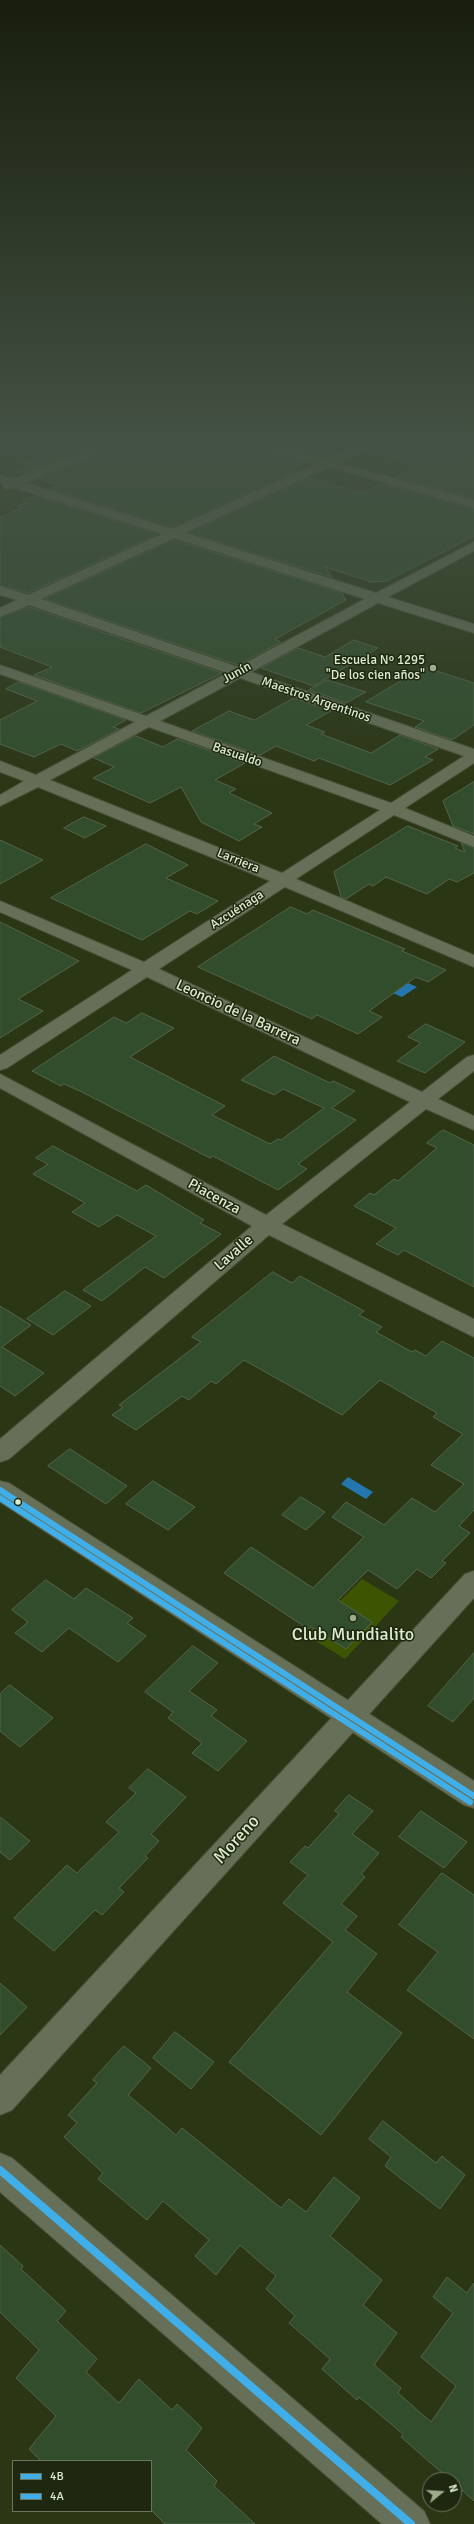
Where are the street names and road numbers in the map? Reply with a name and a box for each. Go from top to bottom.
street label: Junín [220,659,254,687]
street label: Maestros Argentinos [259,674,373,726]
street label: Basualdo [210,739,264,771]
street label: Larriera [215,845,261,877]
street label: Azcuénaga [207,887,267,933]
street label: Leoncio de la Barrera [173,976,303,1050]
street label: Piacenza [185,1175,243,1219]
street label: Lavalle [211,1231,257,1275]
street label: Moreno [209,1811,265,1869]

